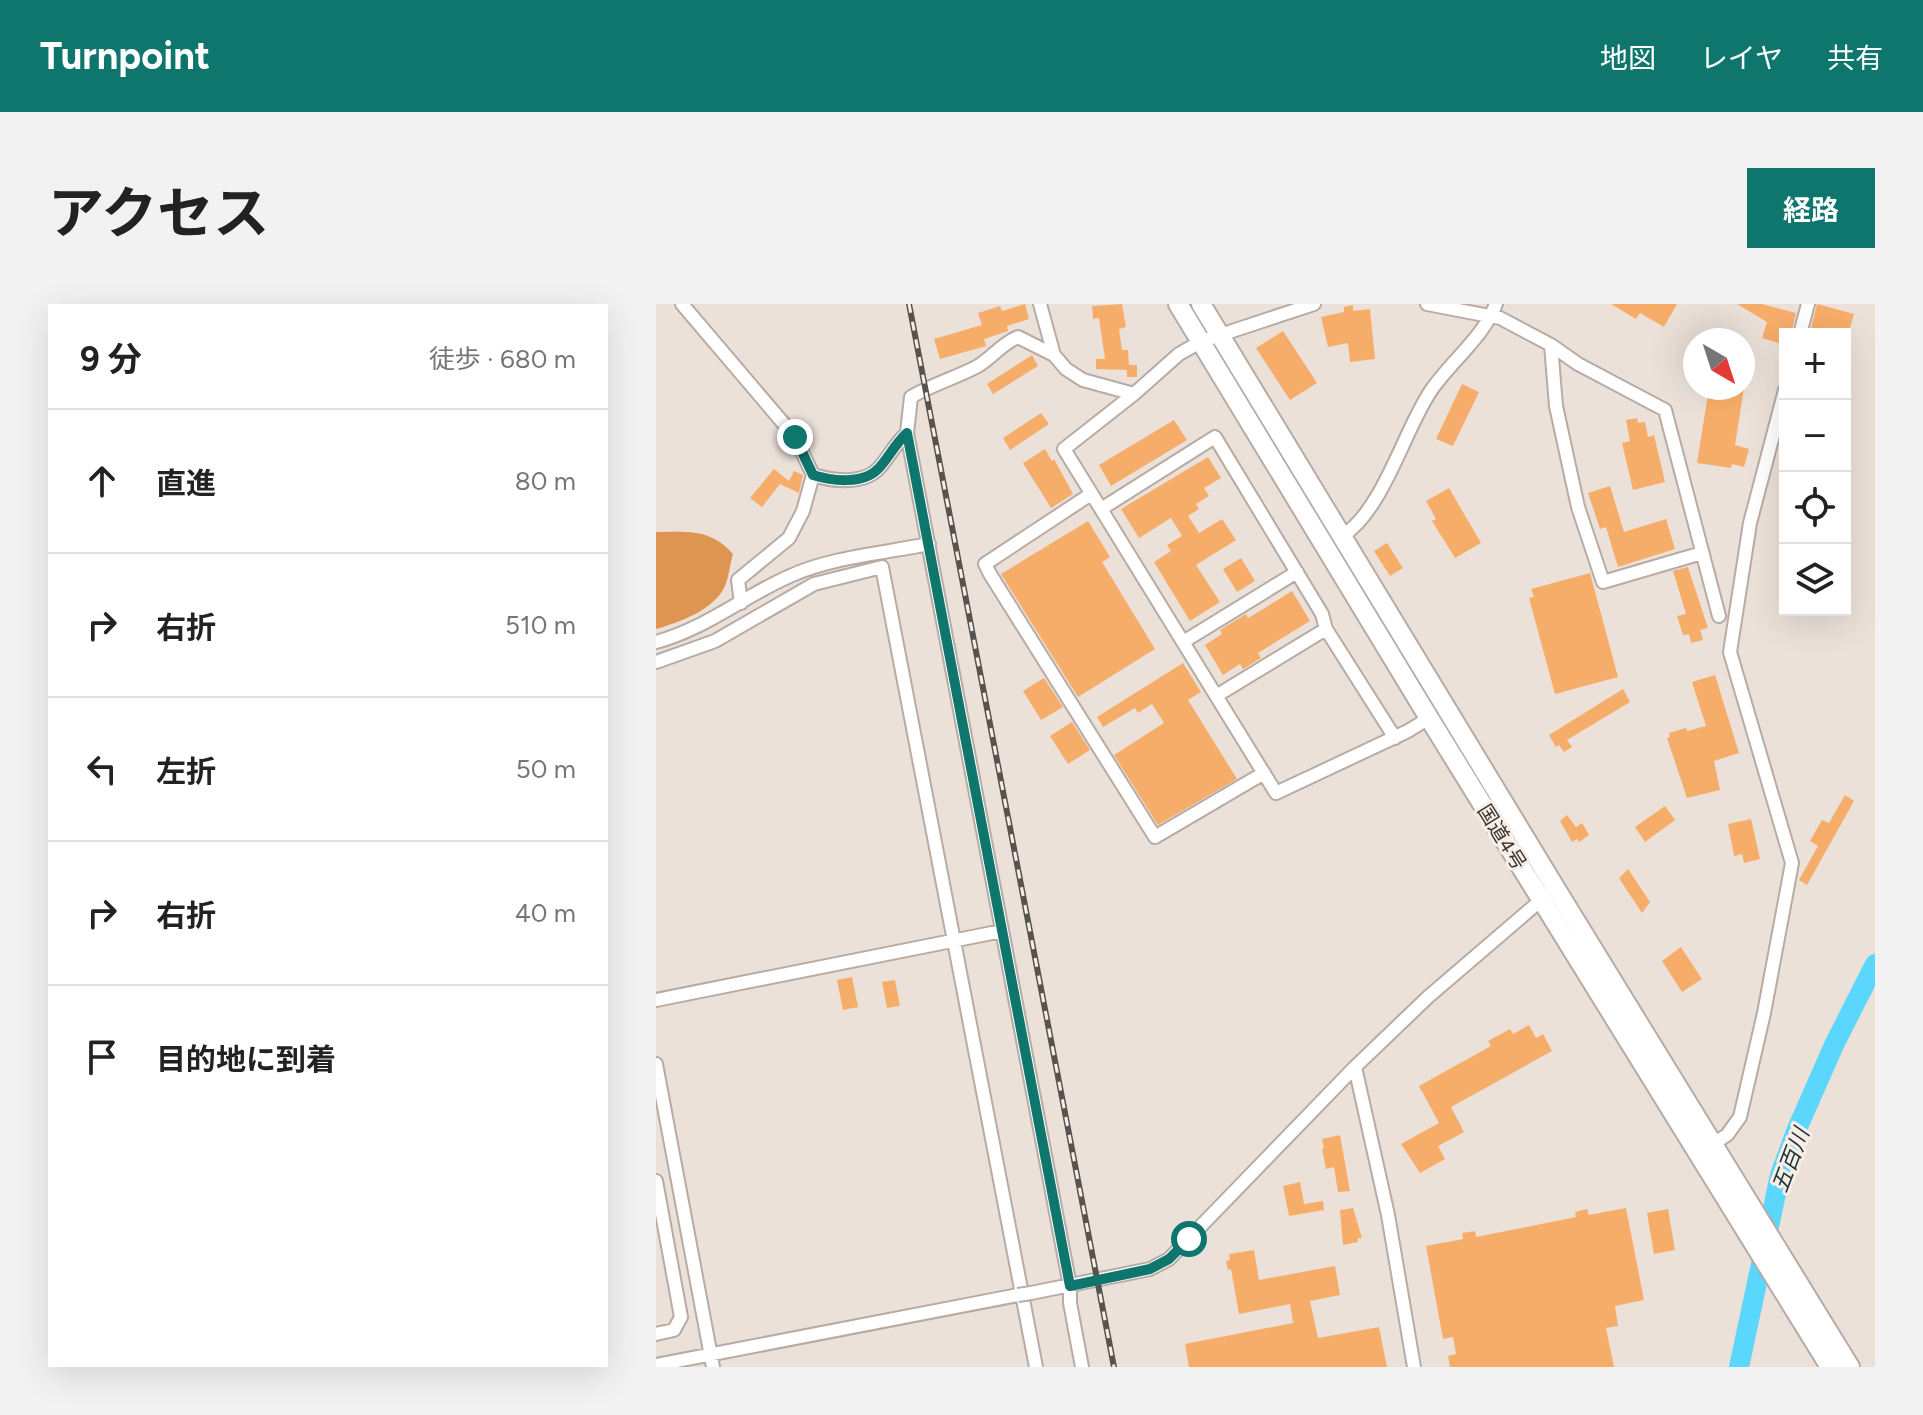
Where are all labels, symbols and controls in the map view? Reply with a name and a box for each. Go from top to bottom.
text: Turnpoint [40,33,210,79]
text: 地図 [1600,41,1656,75]
text: レイヤ [1700,41,1783,75]
text: 共有 [1827,41,1883,75]
button: 経路 [1747,168,1875,248]
text: アクセス [48,180,269,247]
north arrow [1683,328,1755,400]
map controls [1779,328,1851,616]
button: + [1779,328,1851,400]
text: 9 分 [80,339,142,380]
text: 徒歩 · 680 m [429,343,576,375]
button: − [1779,400,1851,472]
route end [777,419,813,455]
icon: ahead [80,459,124,503]
text: 直進 [156,465,216,502]
text: 80 m [515,465,576,497]
button: locate [1779,472,1851,544]
button: layers [1779,544,1851,616]
icon: right [80,603,124,647]
text: 右折 [156,609,216,646]
text: 510 m [505,609,576,641]
icon: left [80,747,124,791]
text: 左折 [156,753,216,790]
text: 50 m [516,753,576,785]
street label: 国道4号 [1473,800,1531,874]
icon: right [80,891,124,935]
text: 右折 [156,897,216,934]
text: 40 m [515,897,576,929]
icon: arrive [80,1035,124,1079]
text: 目的地に到着 [156,1041,336,1078]
water label: 五百川 [1766,1123,1816,1196]
route start [1171,1221,1207,1257]

